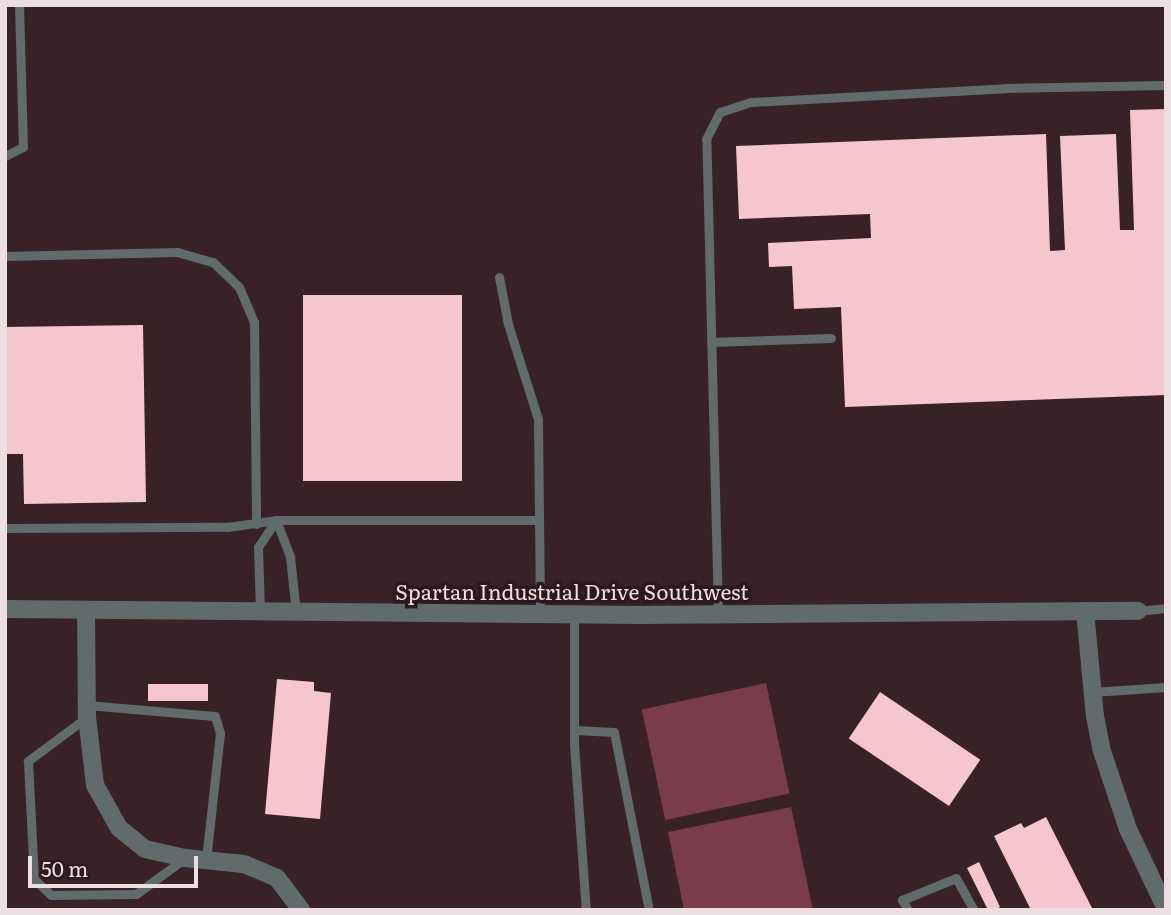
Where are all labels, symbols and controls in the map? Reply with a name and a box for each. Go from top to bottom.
street label: Spartan Industrial Drive Southwest [395,578,749,604]
scale bar [32,842,201,886]
text: 50 m [41,852,88,883]

